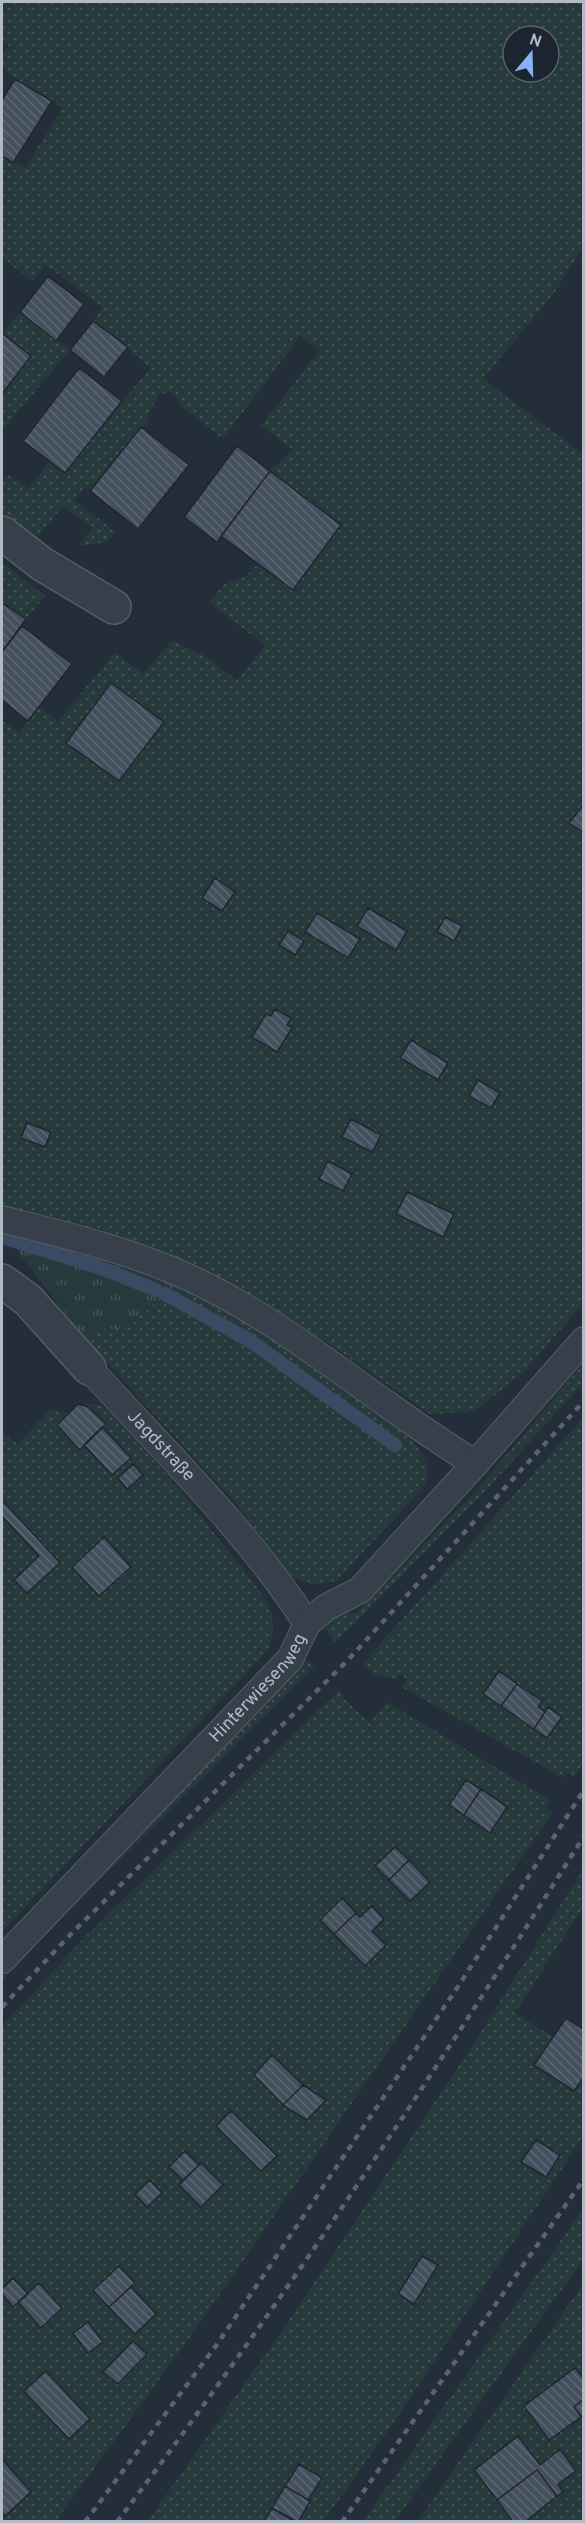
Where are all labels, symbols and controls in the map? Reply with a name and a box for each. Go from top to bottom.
north arrow [501,24,561,84]
text: N [527,30,544,53]
street label: Jagdstraße [122,1405,200,1486]
street label: Hinterwiesenweg [204,1630,312,1748]

